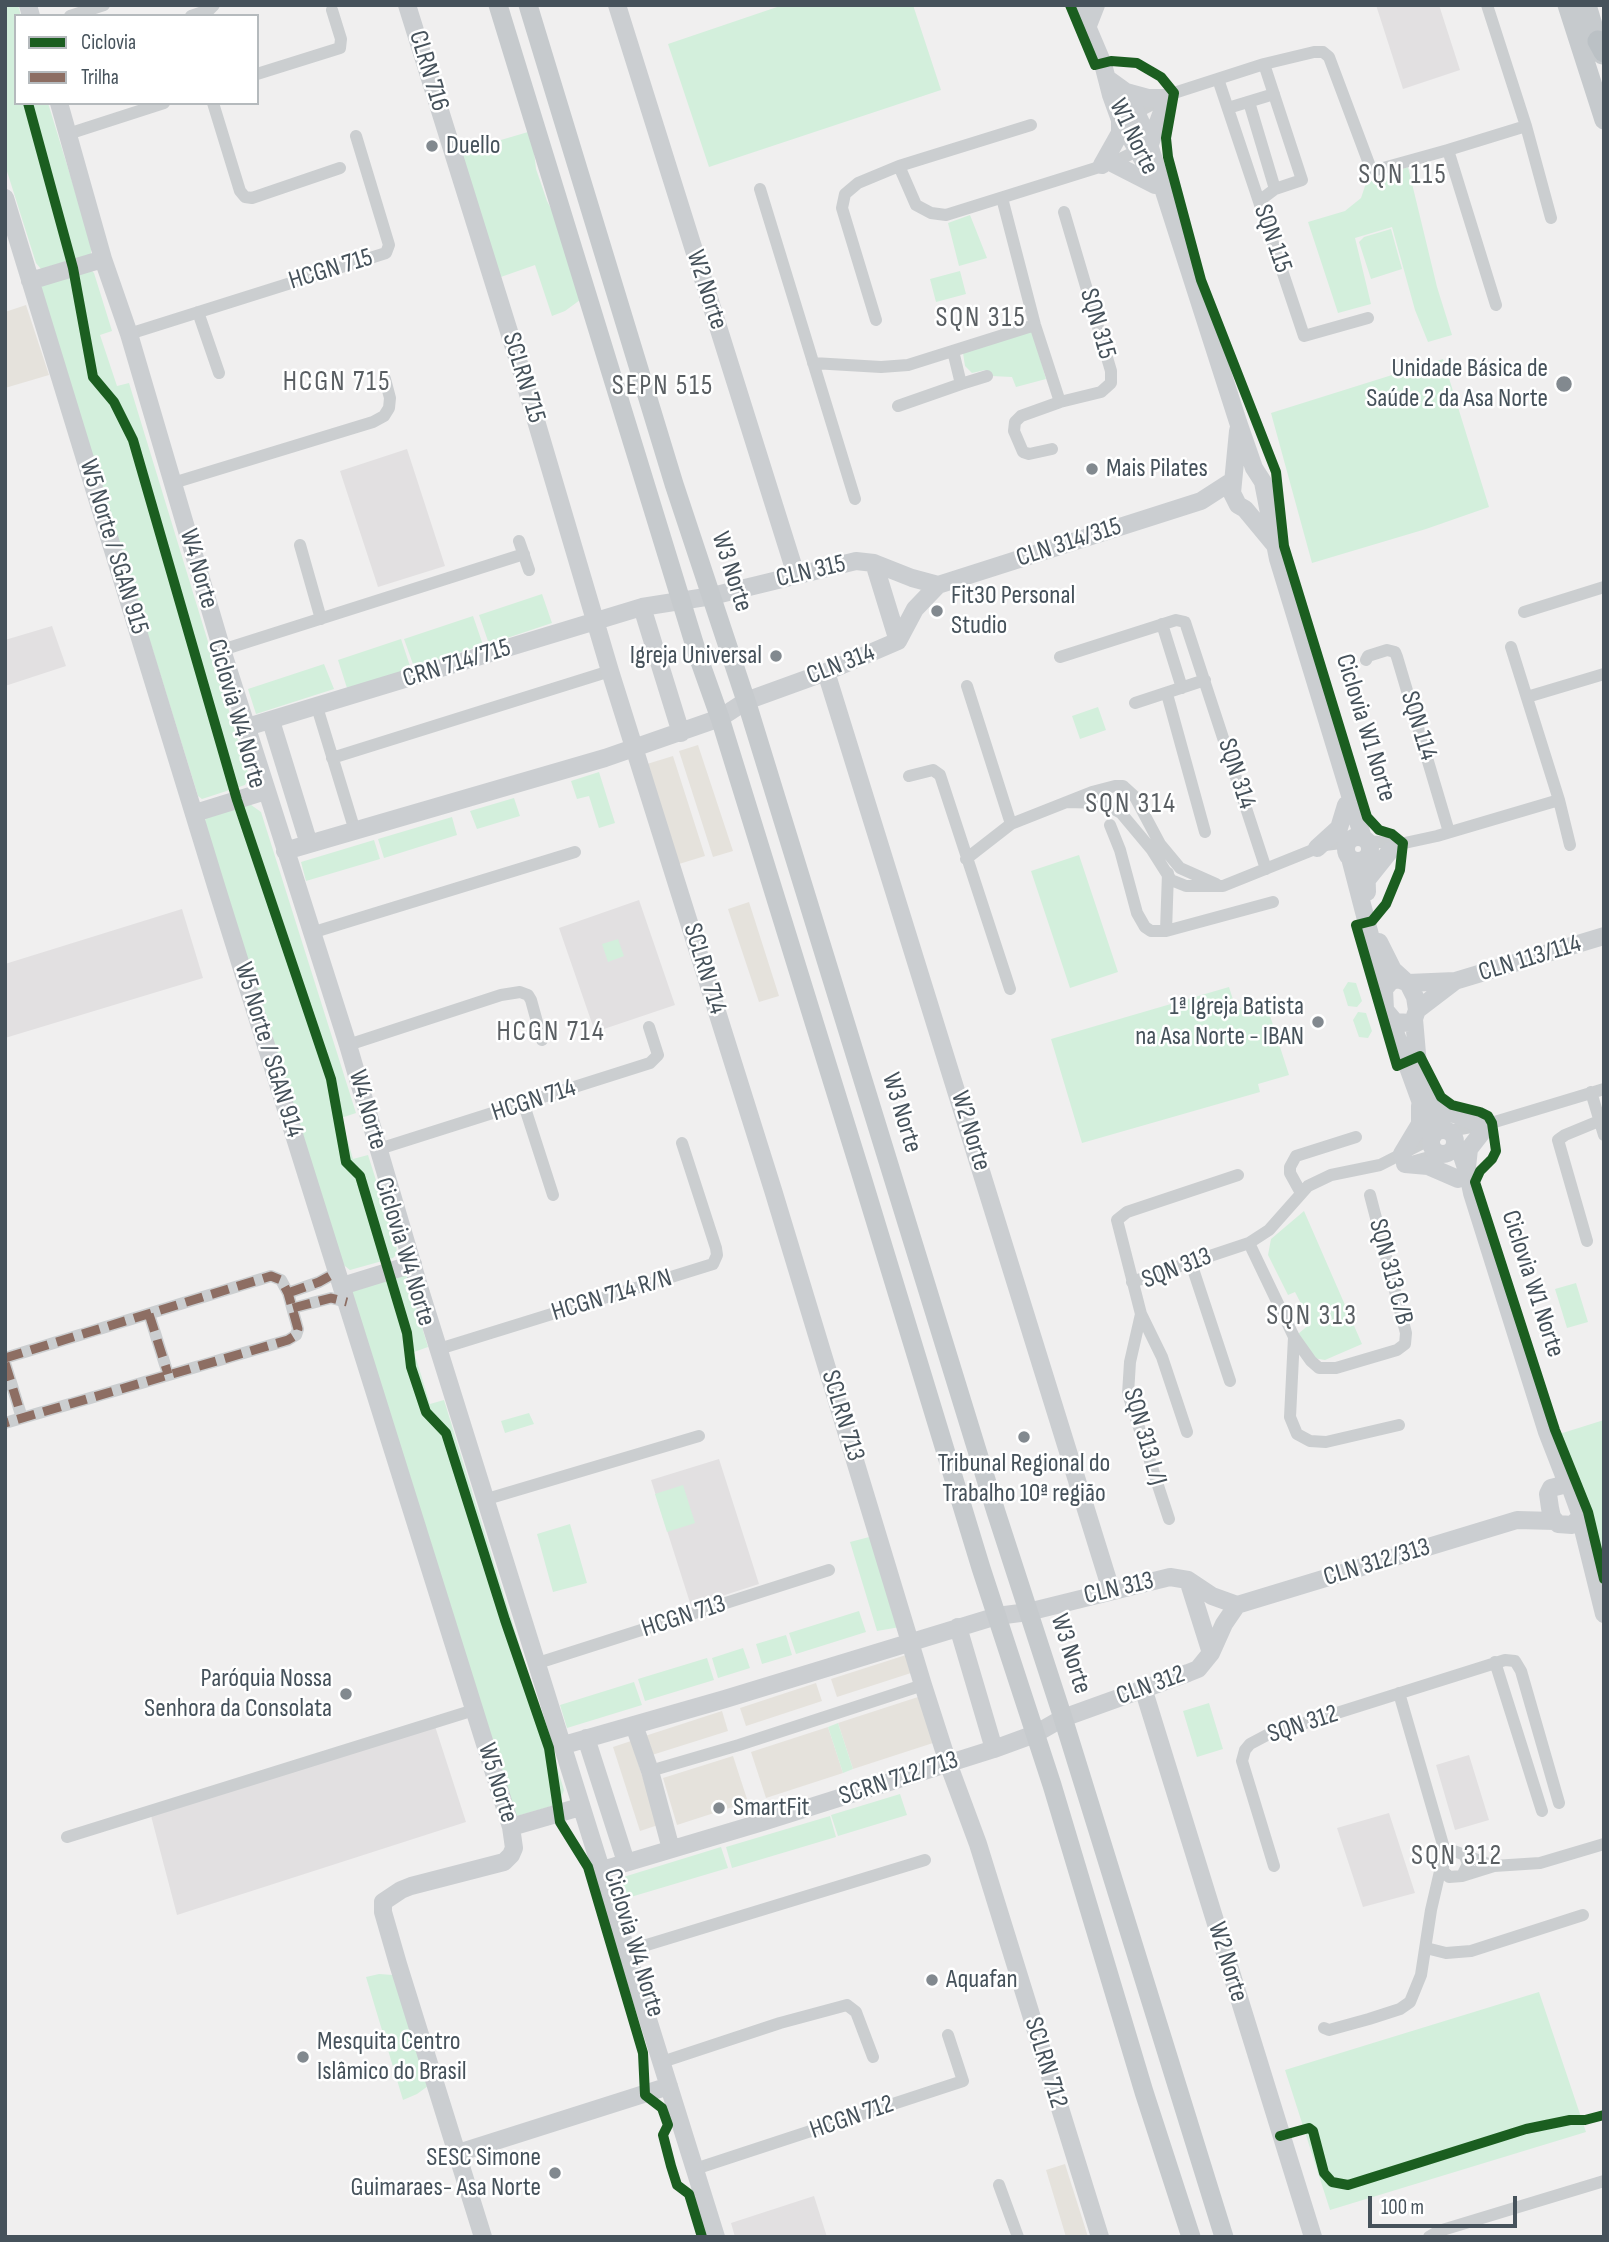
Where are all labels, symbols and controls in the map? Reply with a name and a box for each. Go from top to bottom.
legend [14,14,259,105]
street label: CLRN 716 [401,27,455,115]
text: Ciclovia [81,30,136,55]
text: Trilha [81,65,119,90]
street label: W1 Norte [1101,94,1165,180]
place label: Duello [446,130,501,162]
marker: Duello [424,138,440,154]
district label: SQN 115 [1359,159,1447,193]
street label: SQN 115 [1246,201,1298,277]
street label: HCGN 715 [285,242,377,298]
street label: W2 Norte [679,246,733,334]
street label: SQN 315 [1072,285,1122,363]
district label: SQN 315 [936,302,1026,336]
street label: SCLRN 715 [495,329,551,427]
place label: Unidade Básica de Saúde 2 da Asa Norte [1366,353,1548,414]
district label: HCGN 715 [284,366,390,400]
district label: SEPN 515 [613,370,713,404]
marker: Unidade Básica de Saúde 2 da Asa Norte [1554,374,1574,394]
place label: Mais Pilates [1106,453,1208,485]
street label: W5 Norte / SGAN 915 [72,456,154,638]
marker: Mais Pilates [1084,461,1100,477]
street label: CLN 314/315 [1013,511,1125,575]
street label: W4 Norte [172,526,224,612]
street label: W3 Norte [704,528,758,616]
street label: CLN 315 [773,549,849,595]
place label: Fit30 Personal Studio [951,580,1075,642]
marker: Fit30 Personal Studio [929,603,945,619]
street label: CRN 714/715 [399,633,515,695]
street label: Ciclovia W4 Norte [200,636,272,792]
street label: CLN 314 [803,638,879,692]
place label: Igreja Universal [630,640,762,672]
marker: Igreja Universal [768,648,784,664]
street label: Ciclovia W1 Norte [1328,651,1402,805]
street label: SQN 114 [1393,688,1443,764]
street label: SQN 314 [1210,735,1262,813]
district label: SQN 314 [1086,788,1176,822]
street label: SCLRN 714 [675,920,733,1018]
street label: CLN 113/114 [1475,929,1585,989]
street label: W5 Norte / SGAN 914 [227,959,309,1141]
place label: 1ª Igreja Batista na Asa Norte - IBAN [1135,991,1304,1052]
marker: 1ª Igreja Batista na Asa Norte - IBAN [1310,1014,1326,1030]
district label: HCGN 714 [497,1016,605,1050]
street label: W4 Norte [341,1067,393,1153]
street label: W3 Norte [874,1069,928,1157]
street label: HCGN 714 [488,1073,580,1129]
street label: W2 Norte [943,1087,997,1175]
street label: Ciclovia W4 Norte [367,1174,441,1330]
street label: Ciclovia W1 Norte [1494,1207,1570,1361]
street label: SQN 313 C/B [1361,1216,1419,1328]
street label: SQN 313 [1138,1242,1216,1296]
street label: HCGN 714 R/N [548,1263,676,1329]
district label: SQN 313 [1267,1300,1357,1334]
street label: SCLRN 713 [813,1367,871,1465]
street label: SQN 313 L/J [1115,1385,1173,1489]
marker: Tribunal Regional do Trabalho 10ª região [1016,1429,1032,1445]
place label: Tribunal Regional do Trabalho 10ª região [938,1448,1110,1510]
street label: CLN 312/313 [1320,1532,1434,1594]
street label: CLN 313 [1081,1566,1157,1612]
street label: HCGN 713 [638,1589,730,1645]
street label: W3 Norte [1043,1610,1097,1698]
street label: CLN 312 [1112,1659,1190,1713]
place label: Paróquia Nossa Senhora da Consolata [144,1663,332,1724]
marker: Paróquia Nossa Senhora da Consolata [338,1686,354,1702]
street label: SQN 312 [1264,1699,1342,1751]
street label: W5 Norte [470,1739,524,1827]
street label: SCRN 712/713 [836,1745,962,1813]
place label: SmartFit [733,1792,810,1824]
marker: SmartFit [711,1800,727,1816]
district label: SQN 312 [1412,1840,1502,1874]
street label: Ciclovia W4 Norte [596,1865,670,2021]
street label: W2 Norte [1200,1918,1254,2006]
place label: Aquafan [946,1964,1018,1996]
marker: Aquafan [924,1972,940,1988]
street label: SCLRN 712 [1016,2014,1074,2112]
place label: Mesquita Centro Islâmico do Brasil [317,2026,467,2088]
marker: Mesquita Centro Islâmico do Brasil [295,2049,311,2065]
street label: HCGN 712 [806,2089,898,2147]
place label: SESC Simone Guimaraes- Asa Norte [350,2142,541,2204]
marker: SESC Simone Guimaraes- Asa Norte [547,2165,563,2181]
scale bar [1371,2182,1520,2226]
text: 100 m [1381,2195,1424,2220]

